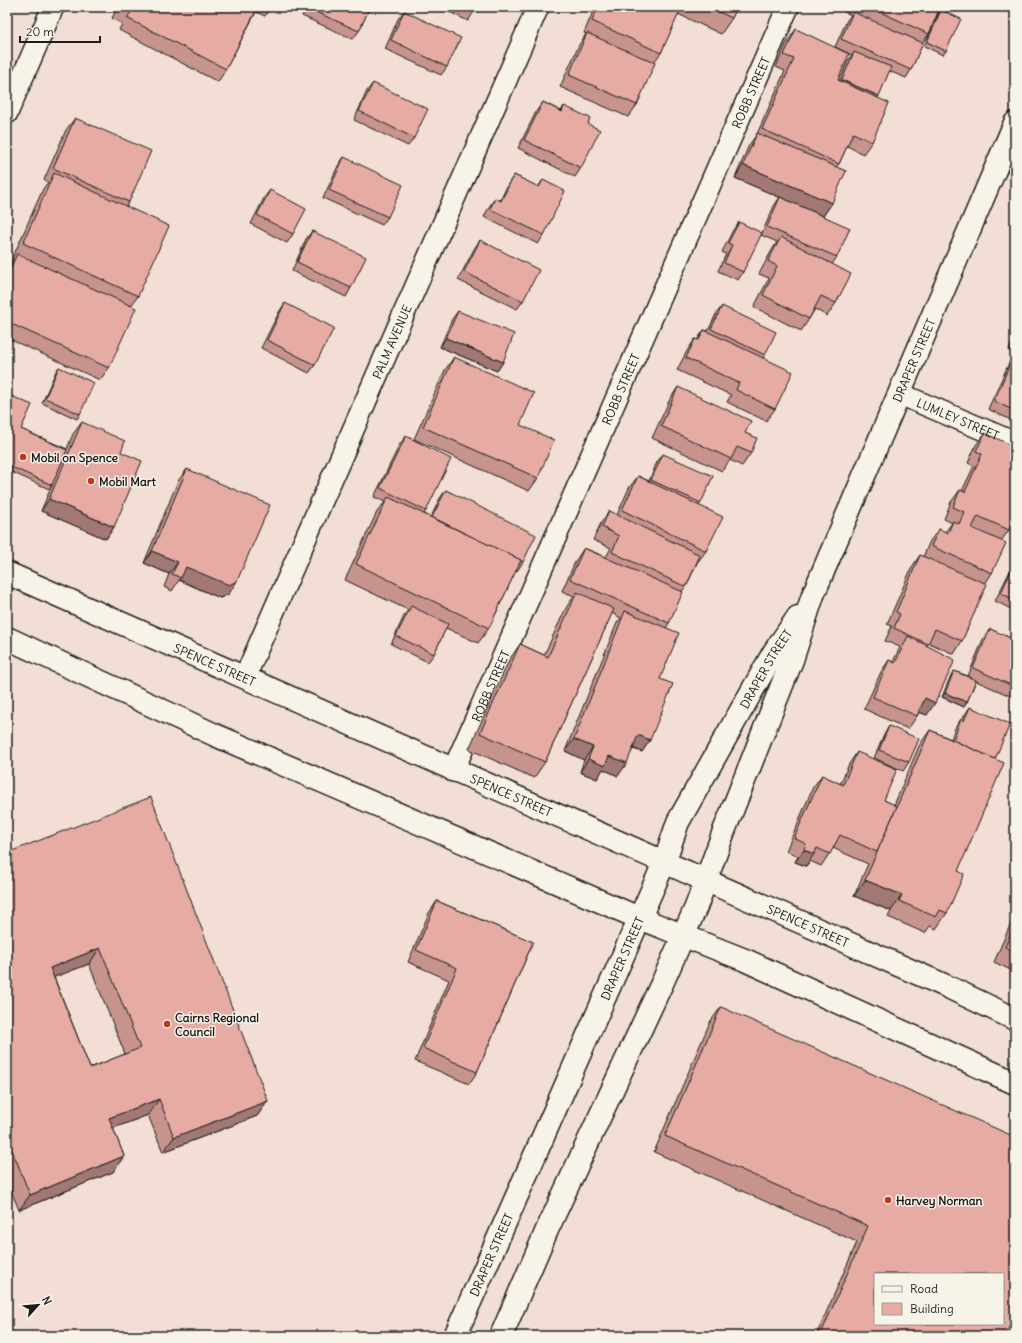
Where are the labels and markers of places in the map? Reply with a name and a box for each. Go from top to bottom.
place label: Mobil on Spence [31,450,119,466]
marker: Mobil on Spence [18,452,28,462]
place label: Mobil Mart [99,474,157,489]
marker: Mobil Mart [86,476,96,486]
place label: Cairns Regional Council [175,1010,259,1039]
marker: Cairns Regional Council [162,1019,172,1029]
place label: Harvey Norman [896,1193,983,1209]
marker: Harvey Norman [883,1195,893,1205]

